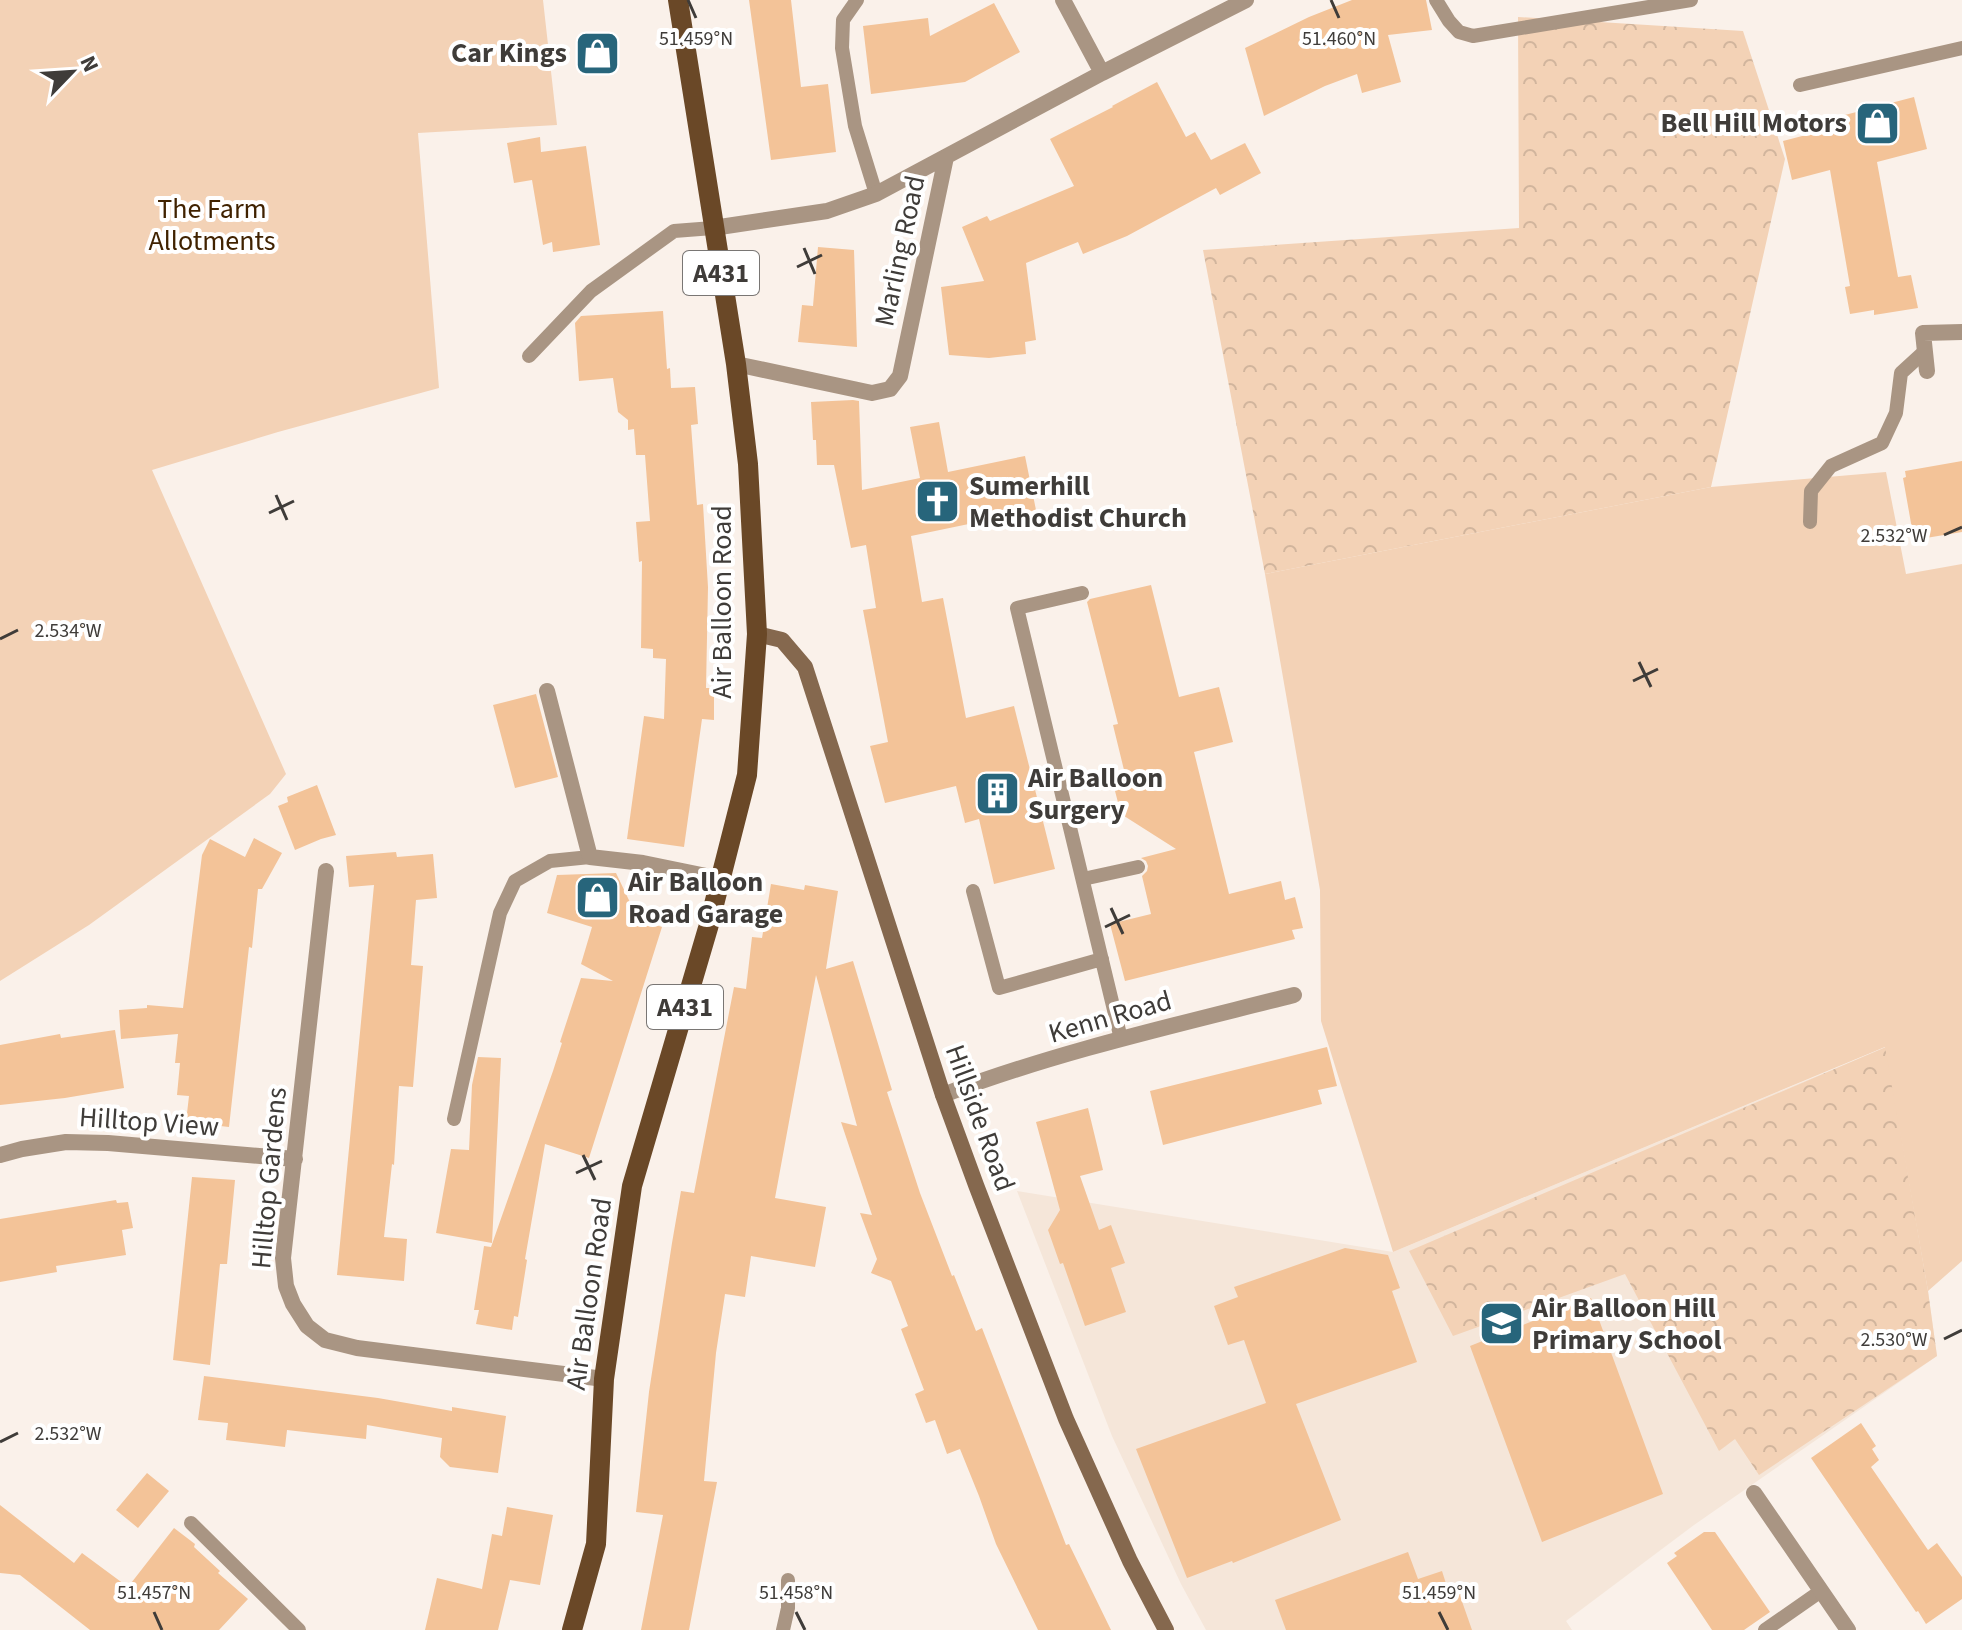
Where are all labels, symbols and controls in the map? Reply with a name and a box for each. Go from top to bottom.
text: 51.459°N [659,25,733,53]
text: 51.460°N [1302,25,1376,53]
shop icon: Car Kings [574,29,622,77]
north arrow [32,32,112,112]
place label: Car Kings [451,33,567,73]
text: N [72,51,107,77]
shop icon: Bell Hill Motors [1854,99,1902,147]
place label: Bell Hill Motors [1661,103,1847,143]
street label: Marling Road [864,172,936,330]
park label: The Farm Allotments [149,189,275,261]
road number: A431 [683,251,759,295]
place label: Sumerhill Methodist Church [969,466,1187,538]
church icon: Sumerhill Methodist Church [914,478,962,526]
street label: Air Balloon Road [702,505,742,699]
text: 2.532°W [1860,522,1928,550]
text: 2.534°W [34,617,102,645]
place label: Air Balloon Surgery [1027,758,1163,830]
building icon: Air Balloon Surgery [973,770,1021,818]
place label: Air Balloon Road Garage [627,862,783,934]
shop icon: Air Balloon Road Garage [573,874,621,922]
street label: Kenn Road [1044,980,1176,1054]
road number: A431 [647,985,723,1029]
street label: Hillside Road [935,1039,1025,1197]
street label: Hilltop Gardens [241,1086,297,1270]
street label: Hilltop View [78,1097,220,1147]
street label: Air Balloon Road [556,1195,622,1393]
place label: Air Balloon Hill Primary School [1531,1288,1722,1360]
school or university icon: Air Balloon Hill Primary School [1477,1300,1525,1348]
text: 2.530°W [1860,1326,1928,1354]
text: 2.532°W [34,1420,102,1448]
text: 51.457°N [117,1579,191,1607]
text: 51.458°N [759,1579,833,1607]
text: 51.459°N [1402,1579,1476,1607]

